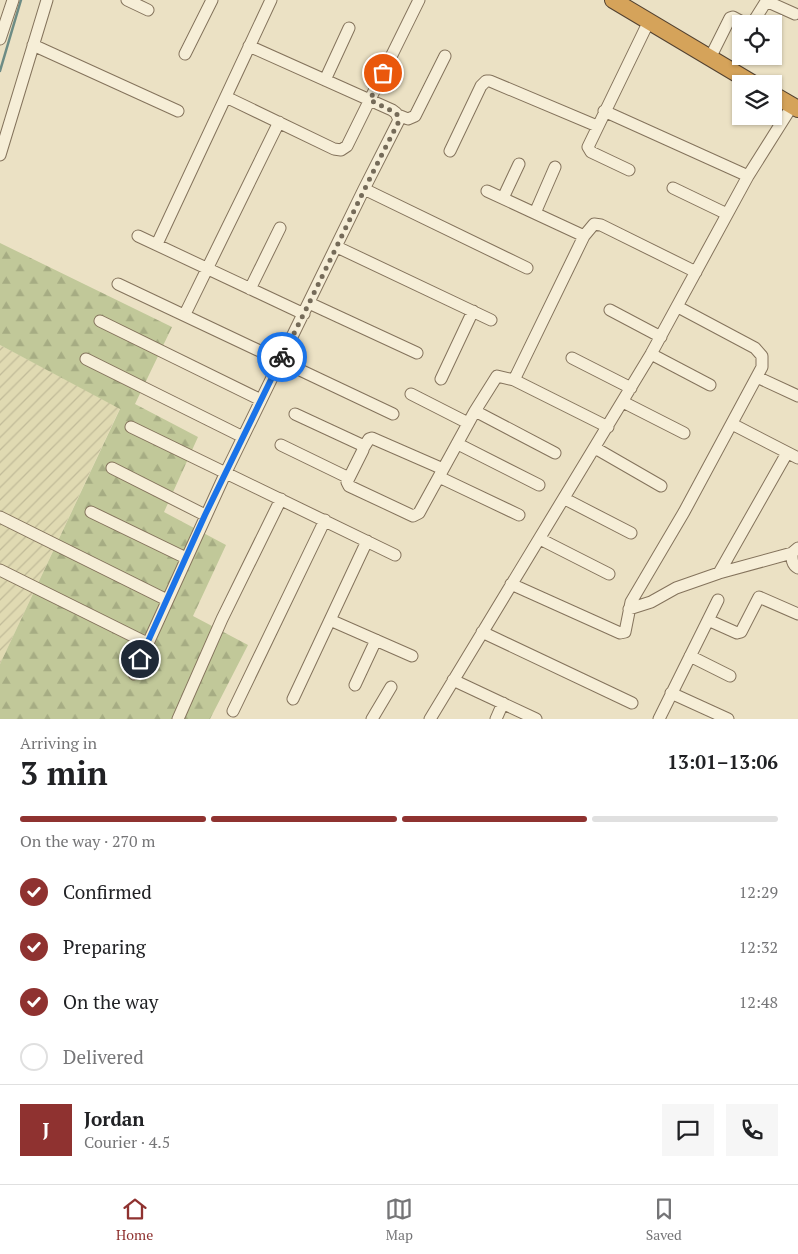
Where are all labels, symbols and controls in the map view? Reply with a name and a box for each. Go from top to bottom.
map controls [732,15,782,125]
button: locate [732,15,782,65]
pin [362,52,404,94]
icon: bag [369,59,397,87]
button: layers [732,75,782,125]
courier [257,332,307,382]
icon: bike [268,343,296,371]
pin [119,638,161,680]
icon: home [126,645,154,673]
text: Arriving in [20,732,97,754]
text: 13:01–13:06 [667,749,778,774]
text: 3 min [20,752,108,794]
text: On the way · 270 m [20,830,155,852]
icon: check [20,878,48,906]
text: Confirmed [63,879,152,904]
text: 12:29 [739,881,778,903]
icon: check [20,933,48,961]
text: Preparing [63,934,146,959]
text: 12:32 [739,936,778,958]
icon: check [20,988,48,1016]
text: On the way [63,989,158,1014]
text: 12:48 [739,991,778,1013]
text: Delivered [63,1044,144,1069]
button: chat [662,1104,714,1156]
button: phone [726,1104,778,1156]
text: Jordan [84,1106,145,1131]
text: J [43,1117,49,1142]
text: Courier · 4.5 [84,1131,170,1153]
tab: Home [116,1195,153,1244]
tab: Map [385,1195,413,1244]
tab: Saved [646,1195,682,1244]

